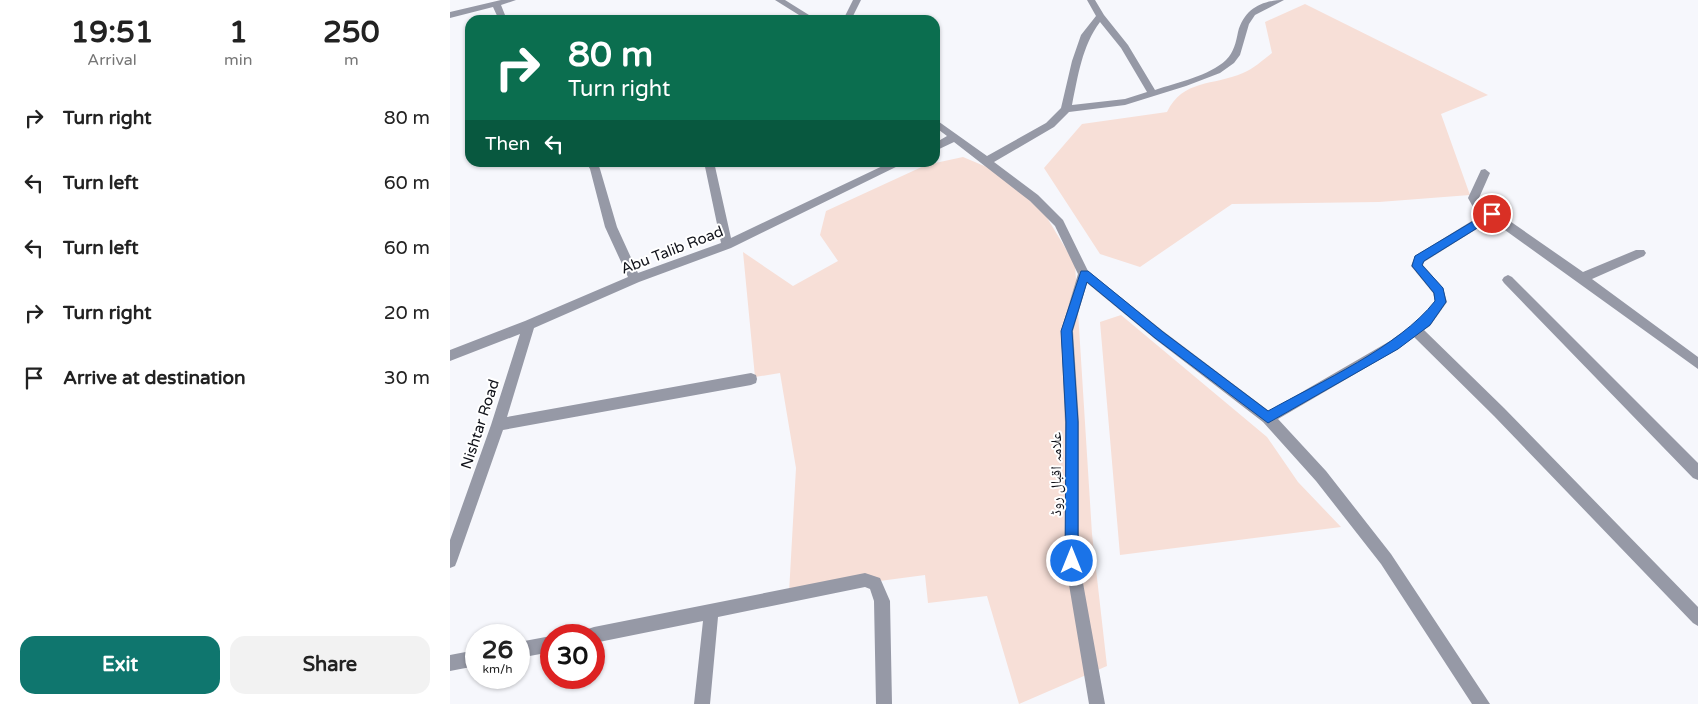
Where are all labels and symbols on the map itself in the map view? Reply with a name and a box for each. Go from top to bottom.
pin [1471,193,1513,235]
street label: Abu Talib Road [618,222,726,278]
street label: Nishtar Road [457,377,503,471]
street label: علامہ اقبال روڈ [1047,431,1066,516]
position arrow [1045,534,1097,586]
speed limit sign: 30 [540,624,605,689]

